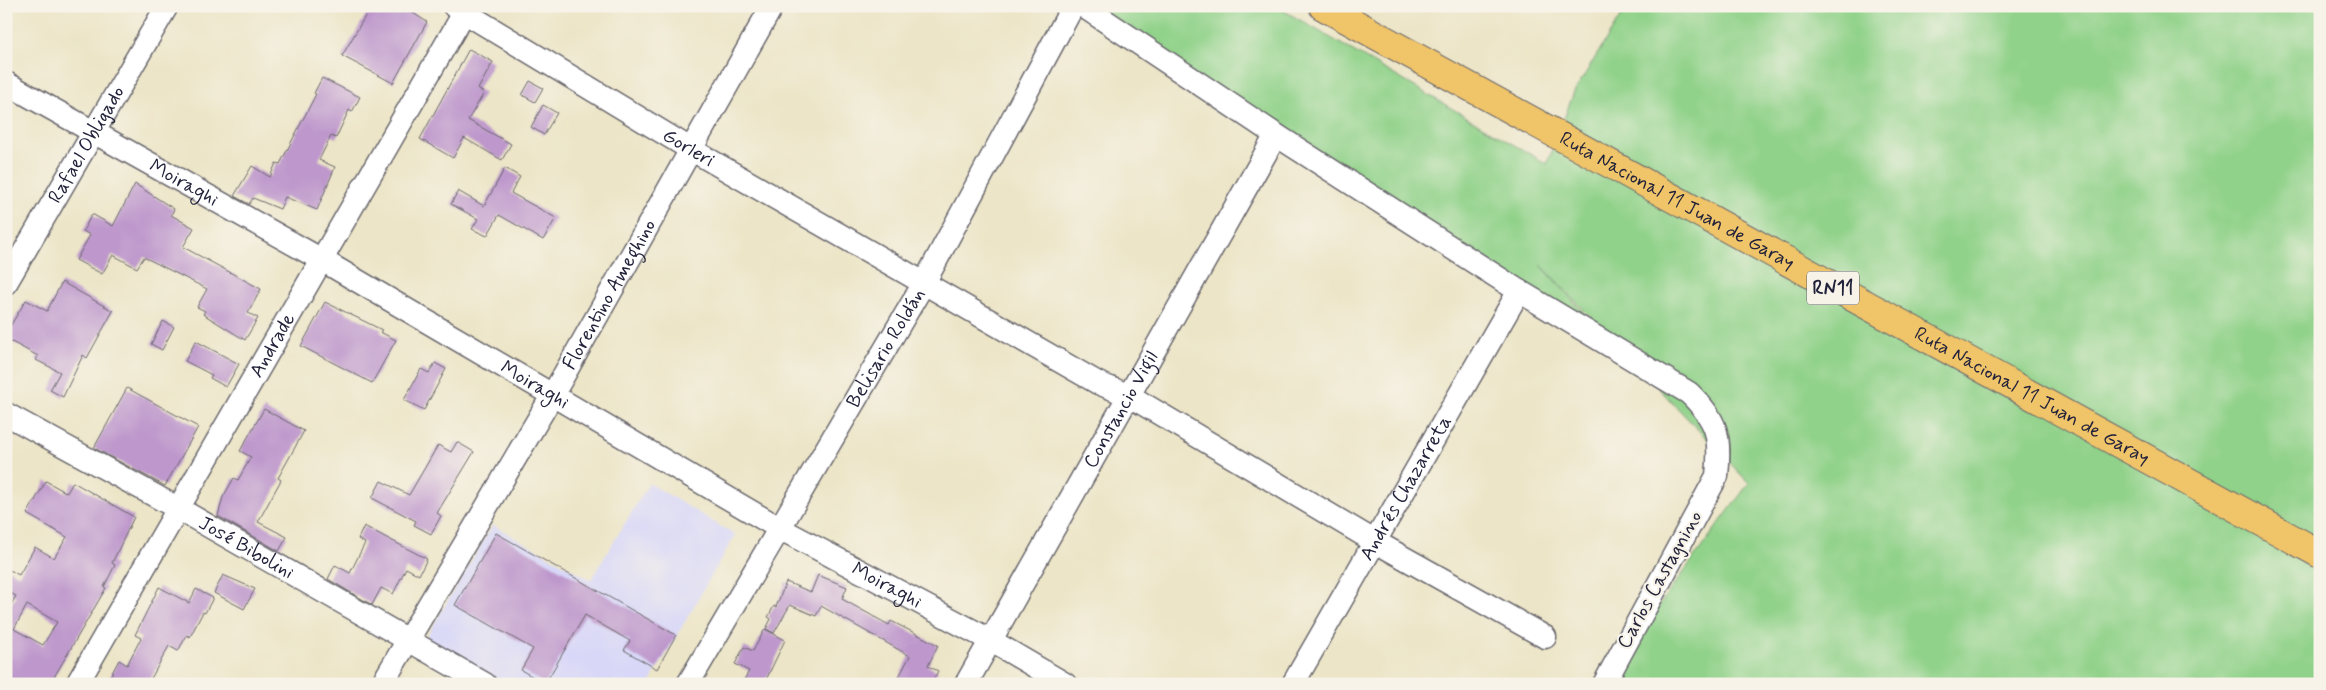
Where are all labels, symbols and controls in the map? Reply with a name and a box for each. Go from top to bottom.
street label: Rafael Obligado [42,81,131,208]
street label: Gorleri [657,122,719,174]
street label: Ruta Nacional 11 Juan de Garay [1555,125,1800,276]
street label: Moiraghi [144,152,224,213]
street label: Florentino Ameghino [556,214,662,375]
road number: RN11 [1807,272,1859,304]
street label: Belisario Roldán [840,283,932,413]
street label: Andrade [243,308,302,383]
street label: Ruta Nacional 11 Juan de Garay [1909,320,2154,471]
street label: Constancio Vigil [1077,346,1165,473]
street label: Moiraghi [495,354,574,416]
street label: Andrés Chazarreta [1353,411,1458,565]
street label: Carlos Castagnino [1611,506,1709,654]
street label: José Bibolini [194,510,299,586]
street label: Moiraghi [847,556,927,615]

